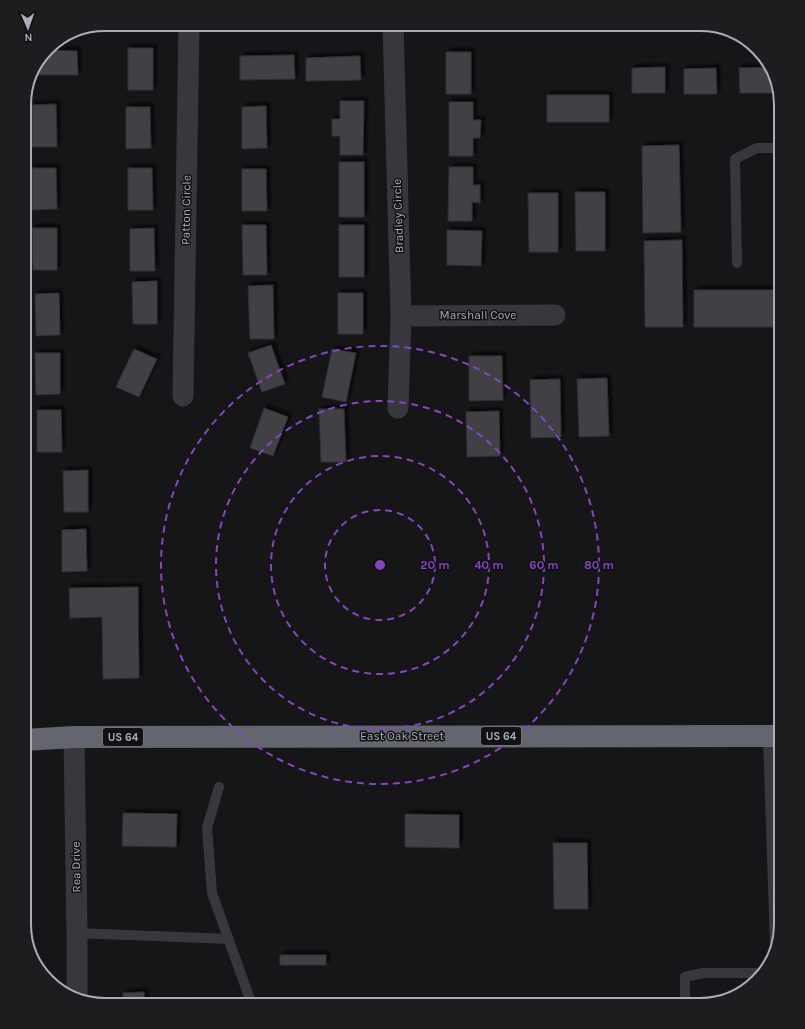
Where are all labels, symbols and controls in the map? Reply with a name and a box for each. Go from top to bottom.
north arrow [8,8,48,48]
text: N [24,31,33,44]
street label: Patton Circle [178,175,194,245]
street label: Bradley Circle [390,179,406,253]
street label: Marshall Cove [440,308,516,322]
centre of rings [373,558,387,572]
text: 20 m [420,558,450,572]
text: 40 m [474,558,504,572]
text: 60 m [529,558,559,572]
text: 80 m [584,558,614,572]
road number: US 64 [481,727,521,745]
road number: US 64 [103,728,143,746]
street label: East Oak Street [360,729,444,743]
street label: Rea Drive [69,841,83,893]

